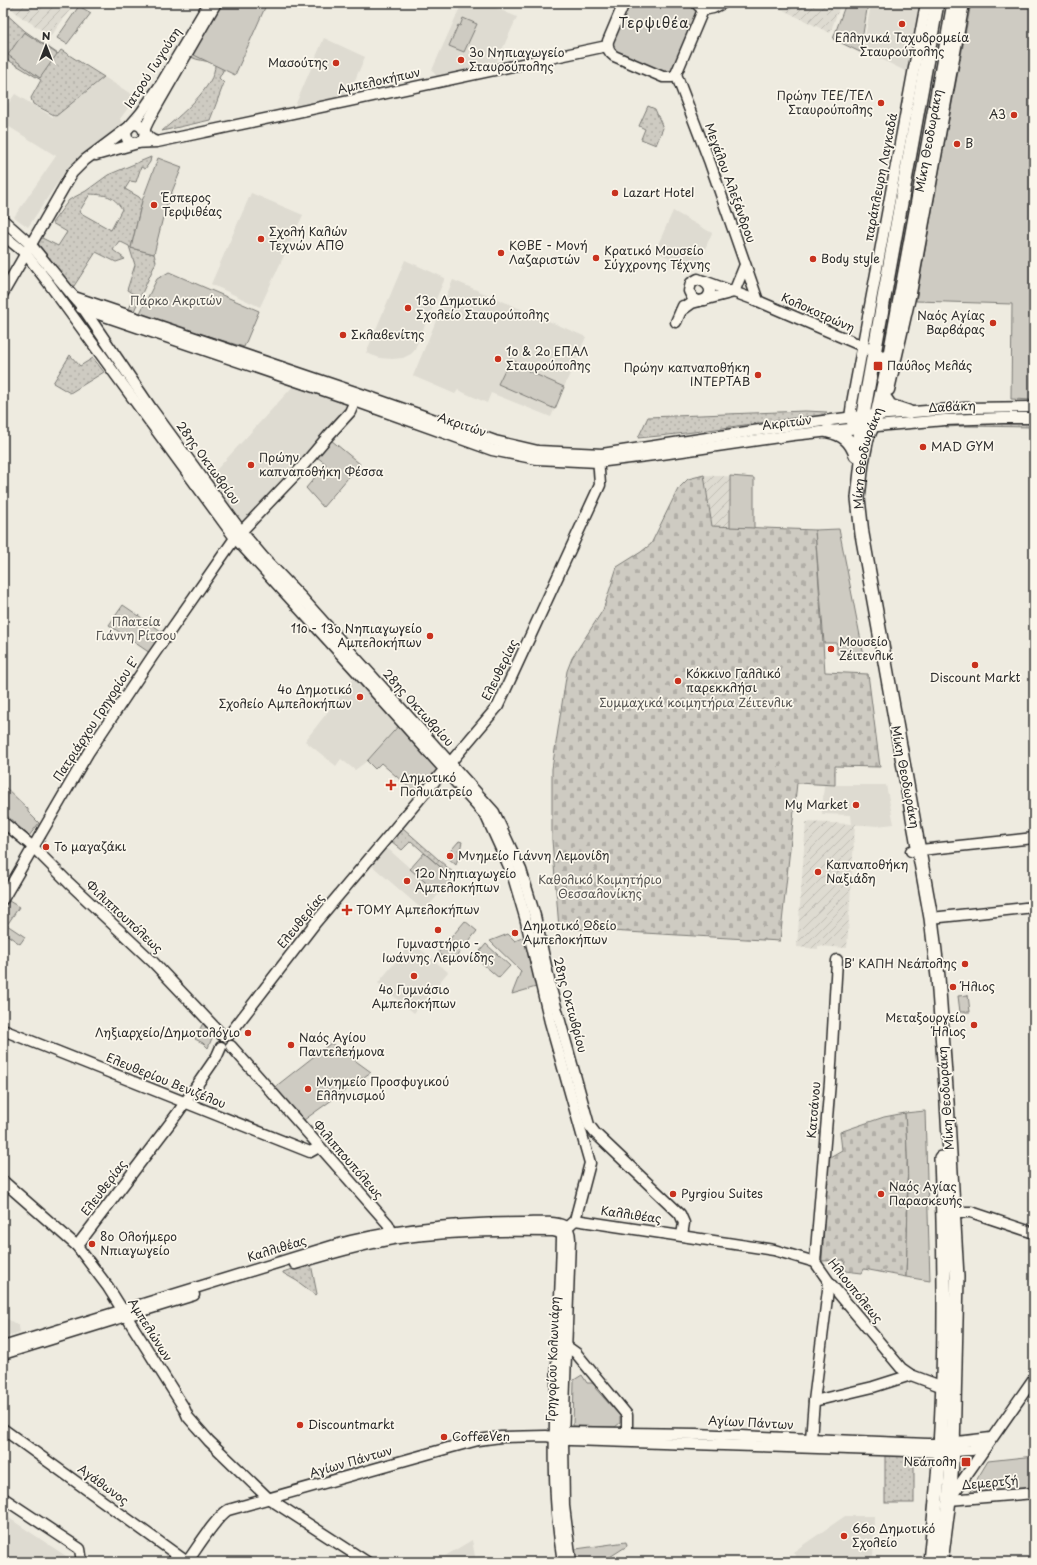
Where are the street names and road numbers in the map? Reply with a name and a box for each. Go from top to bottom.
street label: Ιατρού Γωγούση [119,24,185,111]
street label: Αμπελοκήπων [336,62,422,98]
street label: Μίκη Θεοδωράκη [910,88,946,194]
street label: παράπλευρη Λαγκαδά [859,111,901,242]
street label: Μεγάλου Αλεξάνδρου [701,120,761,245]
street label: Κολοκοτρώνη [779,288,858,336]
street label: Δαβάκη [928,396,976,416]
street label: Μίκη Θεοδωράκη [848,406,886,510]
street label: Ακριτών [436,407,489,441]
street label: Ακριτών [761,410,813,434]
street label: 28ης Οκτωβρίου [173,417,245,508]
street label: Ελευθερίας [476,636,522,703]
street label: Πατριάρχου Γρηγορίου Ε' [48,652,142,784]
street label: 28ης Οκτωβρίου [379,665,458,750]
street label: Μίκη Θεοδωράκη [887,724,925,830]
street label: Φιλιππουπόλεως [82,876,167,957]
street label: Ελευθερίας [272,889,328,952]
street label: 28ης Οκτωβρίου [550,955,592,1055]
street label: Μίκη Θεοδωράκη [932,1045,958,1151]
street label: Ελευθερίου Βενιζέλου [104,1048,229,1112]
street label: Κατσάνου [802,1081,824,1139]
street label: Φιλιππουπόλεως [309,1116,388,1203]
street label: Ελευθερίας [76,1156,130,1219]
street label: Καλλιθέας [600,1201,663,1227]
street label: Καλλιθέας [245,1231,308,1266]
street label: Ηλιουπόλεως [824,1254,887,1326]
street label: Αμπελώνων [124,1294,177,1365]
street label: Γρηγορίου Κολωνιάρη [541,1296,563,1422]
street label: Αγίων Πάντων [708,1411,794,1433]
street label: Αγίων Πάντων [307,1441,394,1482]
street label: Αγάθωνος [74,1460,133,1509]
street label: Δεμερτζή [961,1471,1019,1493]

